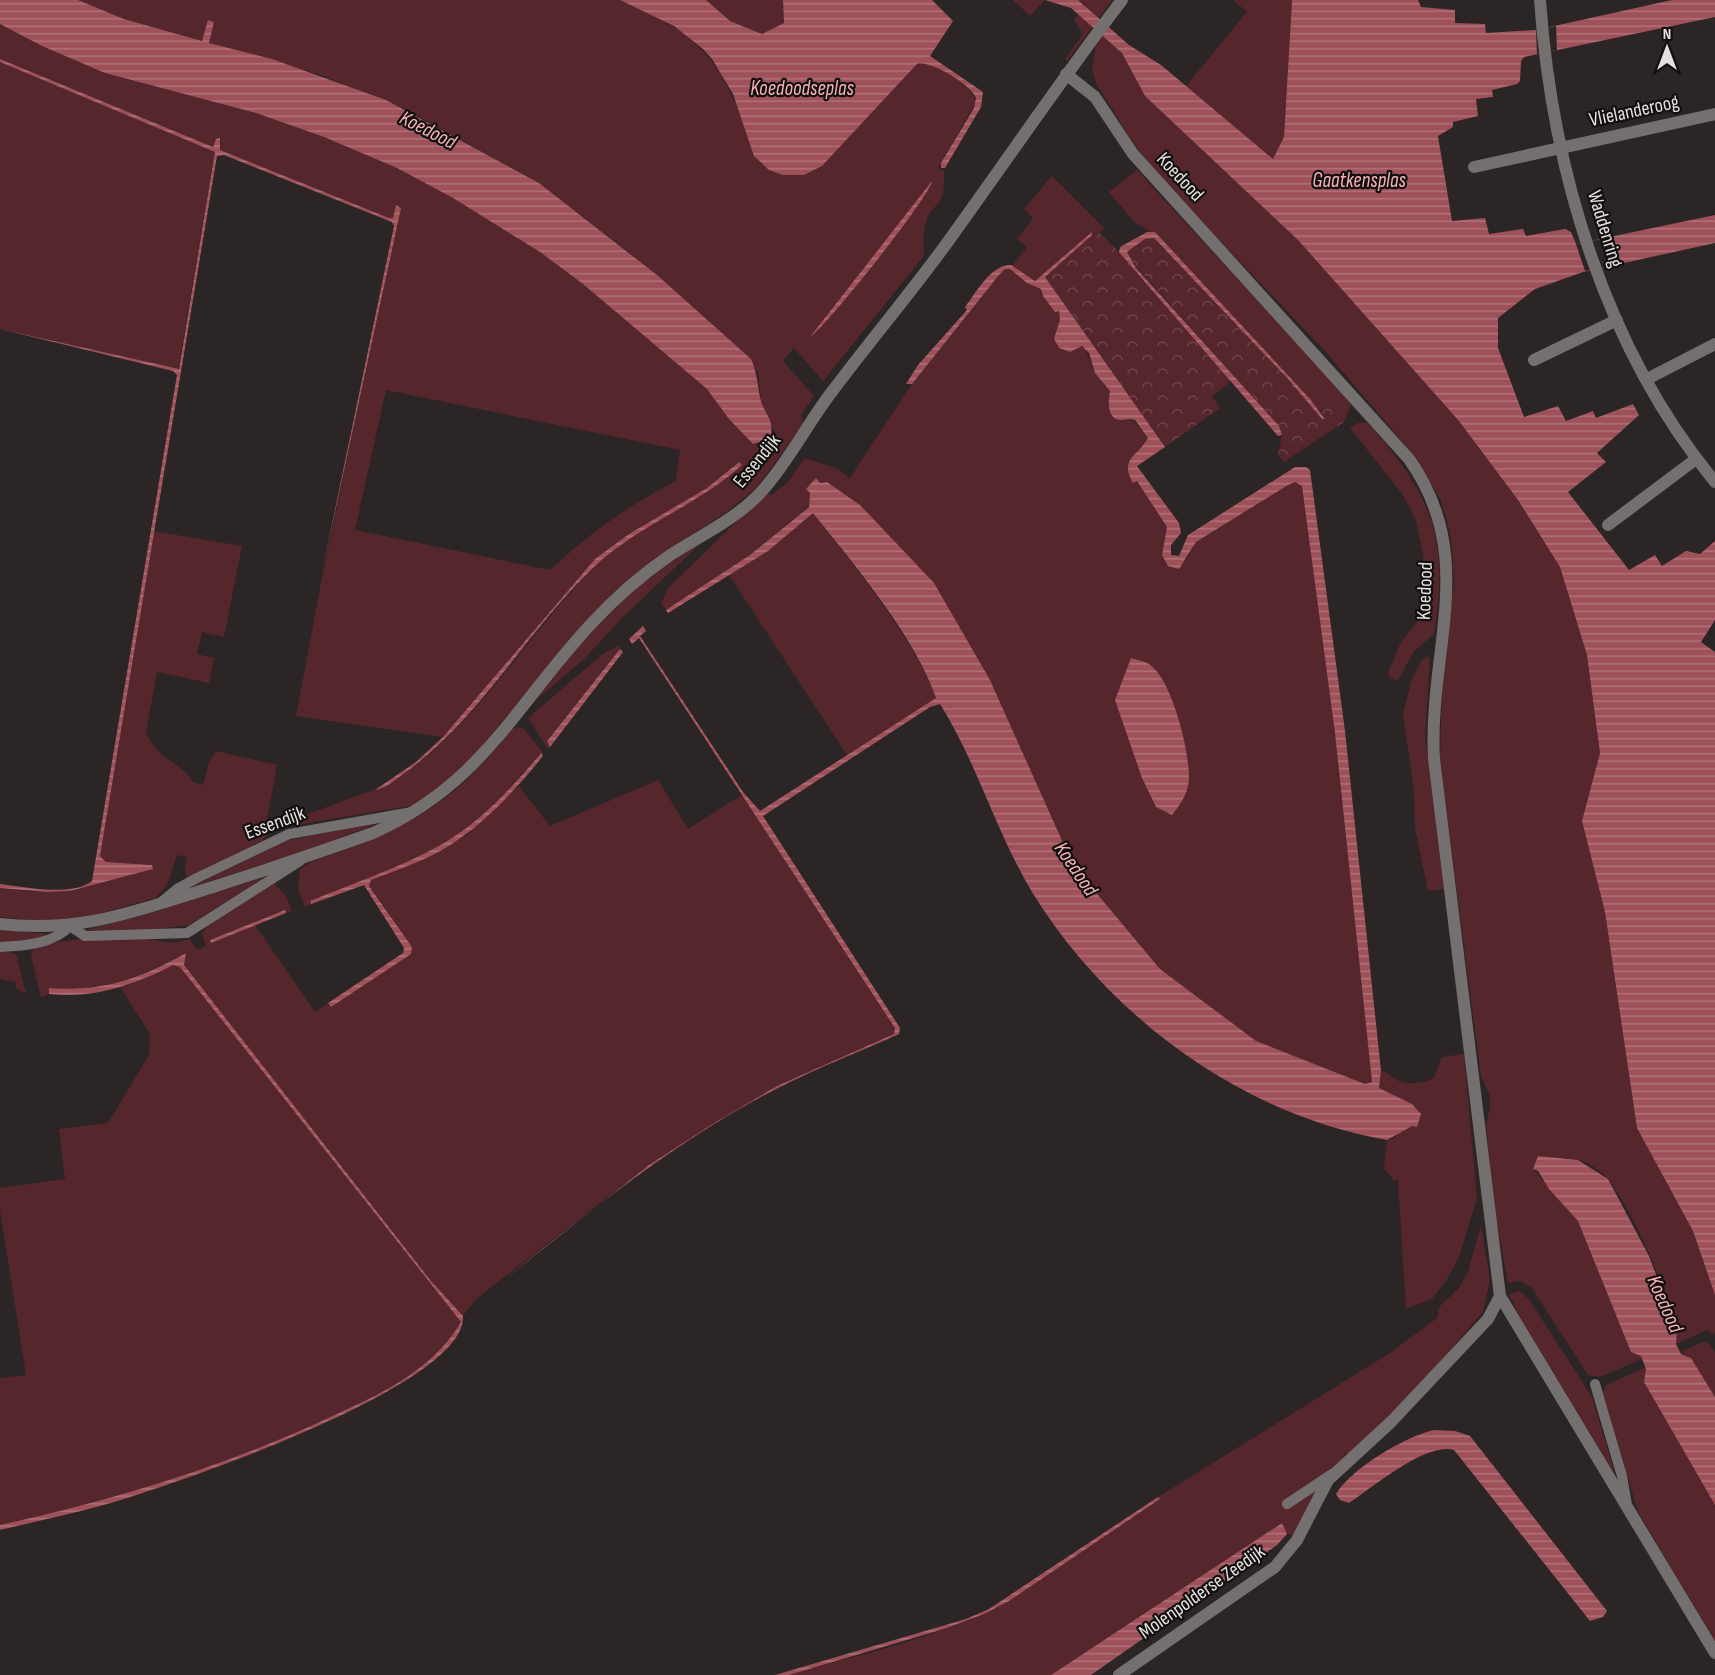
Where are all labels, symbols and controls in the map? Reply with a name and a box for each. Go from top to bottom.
north arrow [1637,18,1697,78]
text: N [1663,25,1671,44]
water label: Koedoodseplas [750,76,854,101]
street label: Vlielanderoog [1587,90,1681,132]
water label: Koedood [396,105,462,155]
street label: Koedood [1151,147,1209,207]
water label: Gaatkensplas [1312,168,1406,193]
street label: Waddenring [1582,187,1628,271]
street label: Essendijk [728,429,786,493]
street label: Koedood [1412,561,1438,621]
street label: Essendijk [242,801,309,845]
water label: Koedood [1049,837,1104,902]
water label: Koedood [1641,1272,1689,1338]
street label: Molenpolderse Zeedijk [1134,1539,1270,1644]

